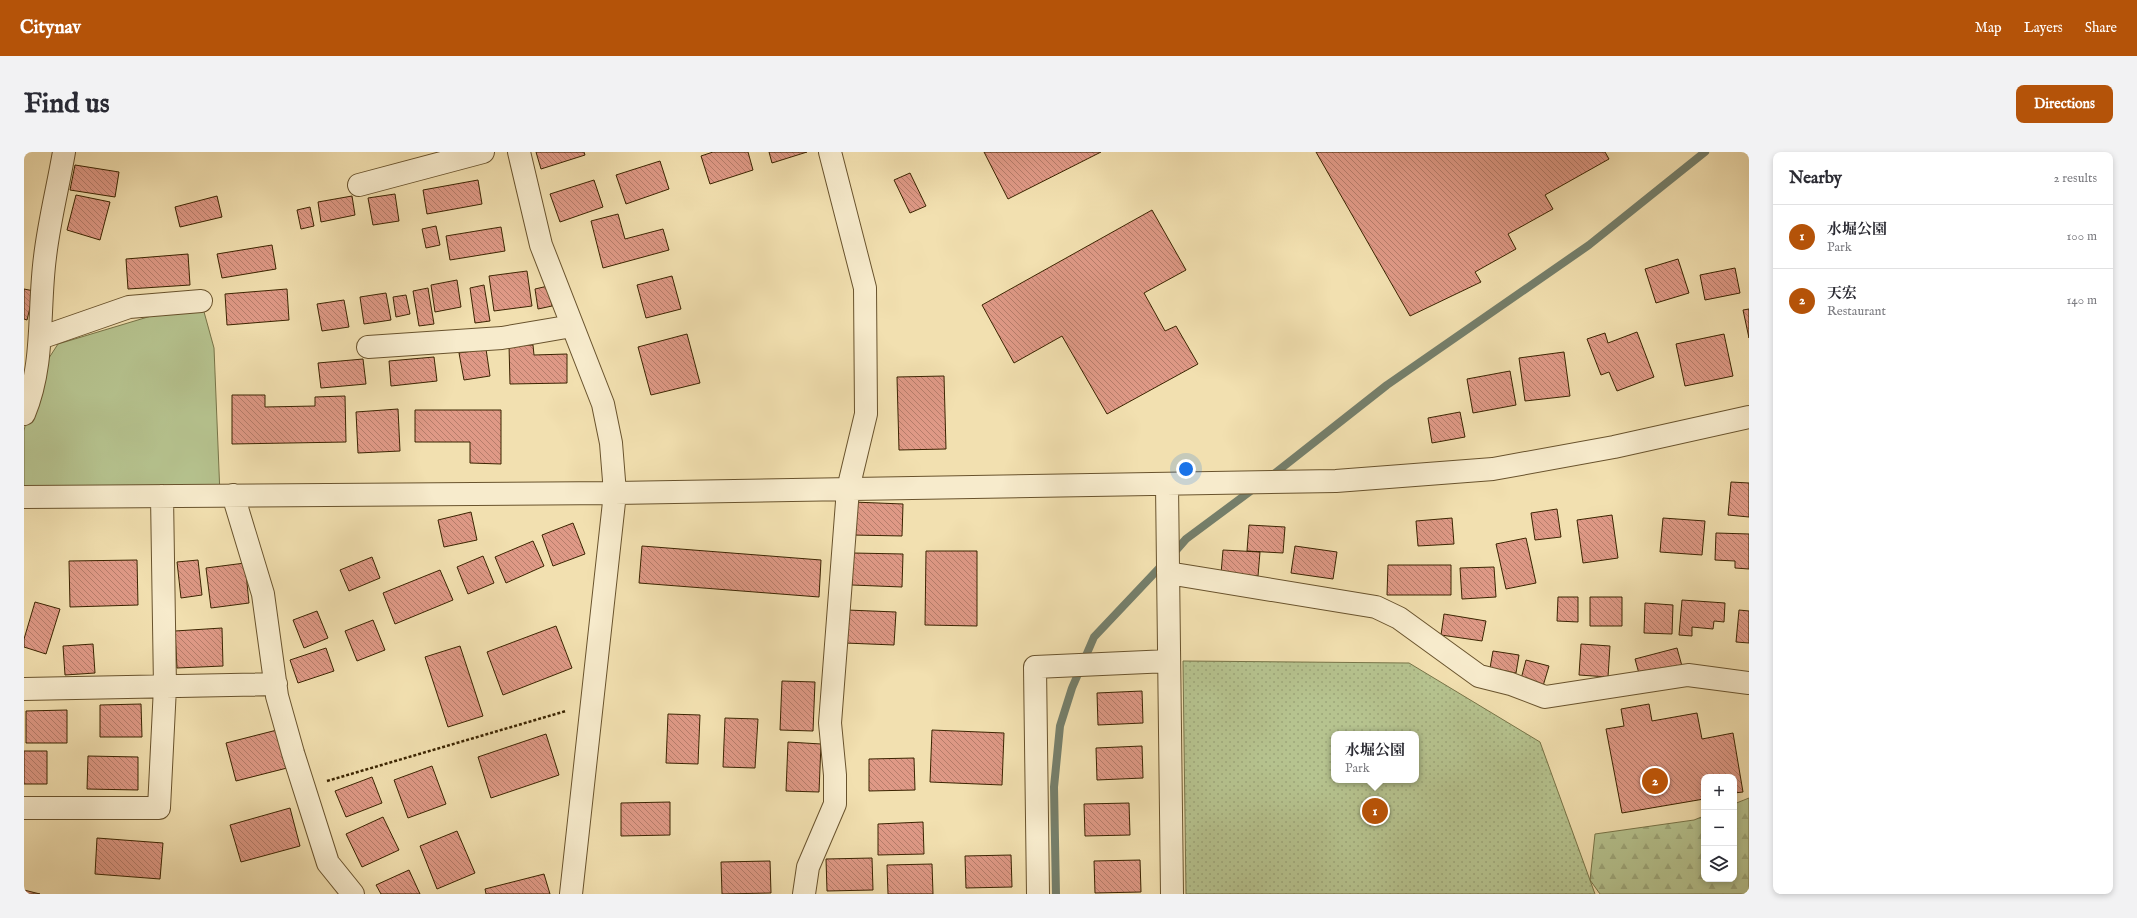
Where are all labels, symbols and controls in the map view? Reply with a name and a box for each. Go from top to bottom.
text: Citynav [20,16,81,40]
text: Map [1975,19,2002,37]
text: Layers [2024,19,2063,37]
text: Share [2085,19,2117,37]
button: Directions [2016,85,2113,123]
text: Find us [24,87,110,122]
text: Nearby [1789,168,1842,189]
text: 2 results [2053,170,2097,187]
text: 水堀公園 [1827,220,1887,239]
text: 1 [1800,228,1804,245]
text: 100 m [2067,228,2097,245]
text: Park [1827,239,1852,256]
text: 天宏 [1827,284,1857,303]
text: 2 [1799,292,1805,309]
text: 140 m [2067,292,2097,309]
text: Restaurant [1827,303,1886,320]
your location [1176,459,1196,479]
popup [1331,731,1419,783]
text: 水堀公園 [1345,741,1405,760]
text: Park [1345,760,1370,777]
pin: 2 [1642,766,1668,796]
map controls [1701,774,1737,882]
button: + [1701,774,1737,810]
pin: 1 [1362,796,1388,826]
button: − [1701,810,1737,846]
button: layers [1701,846,1737,882]

